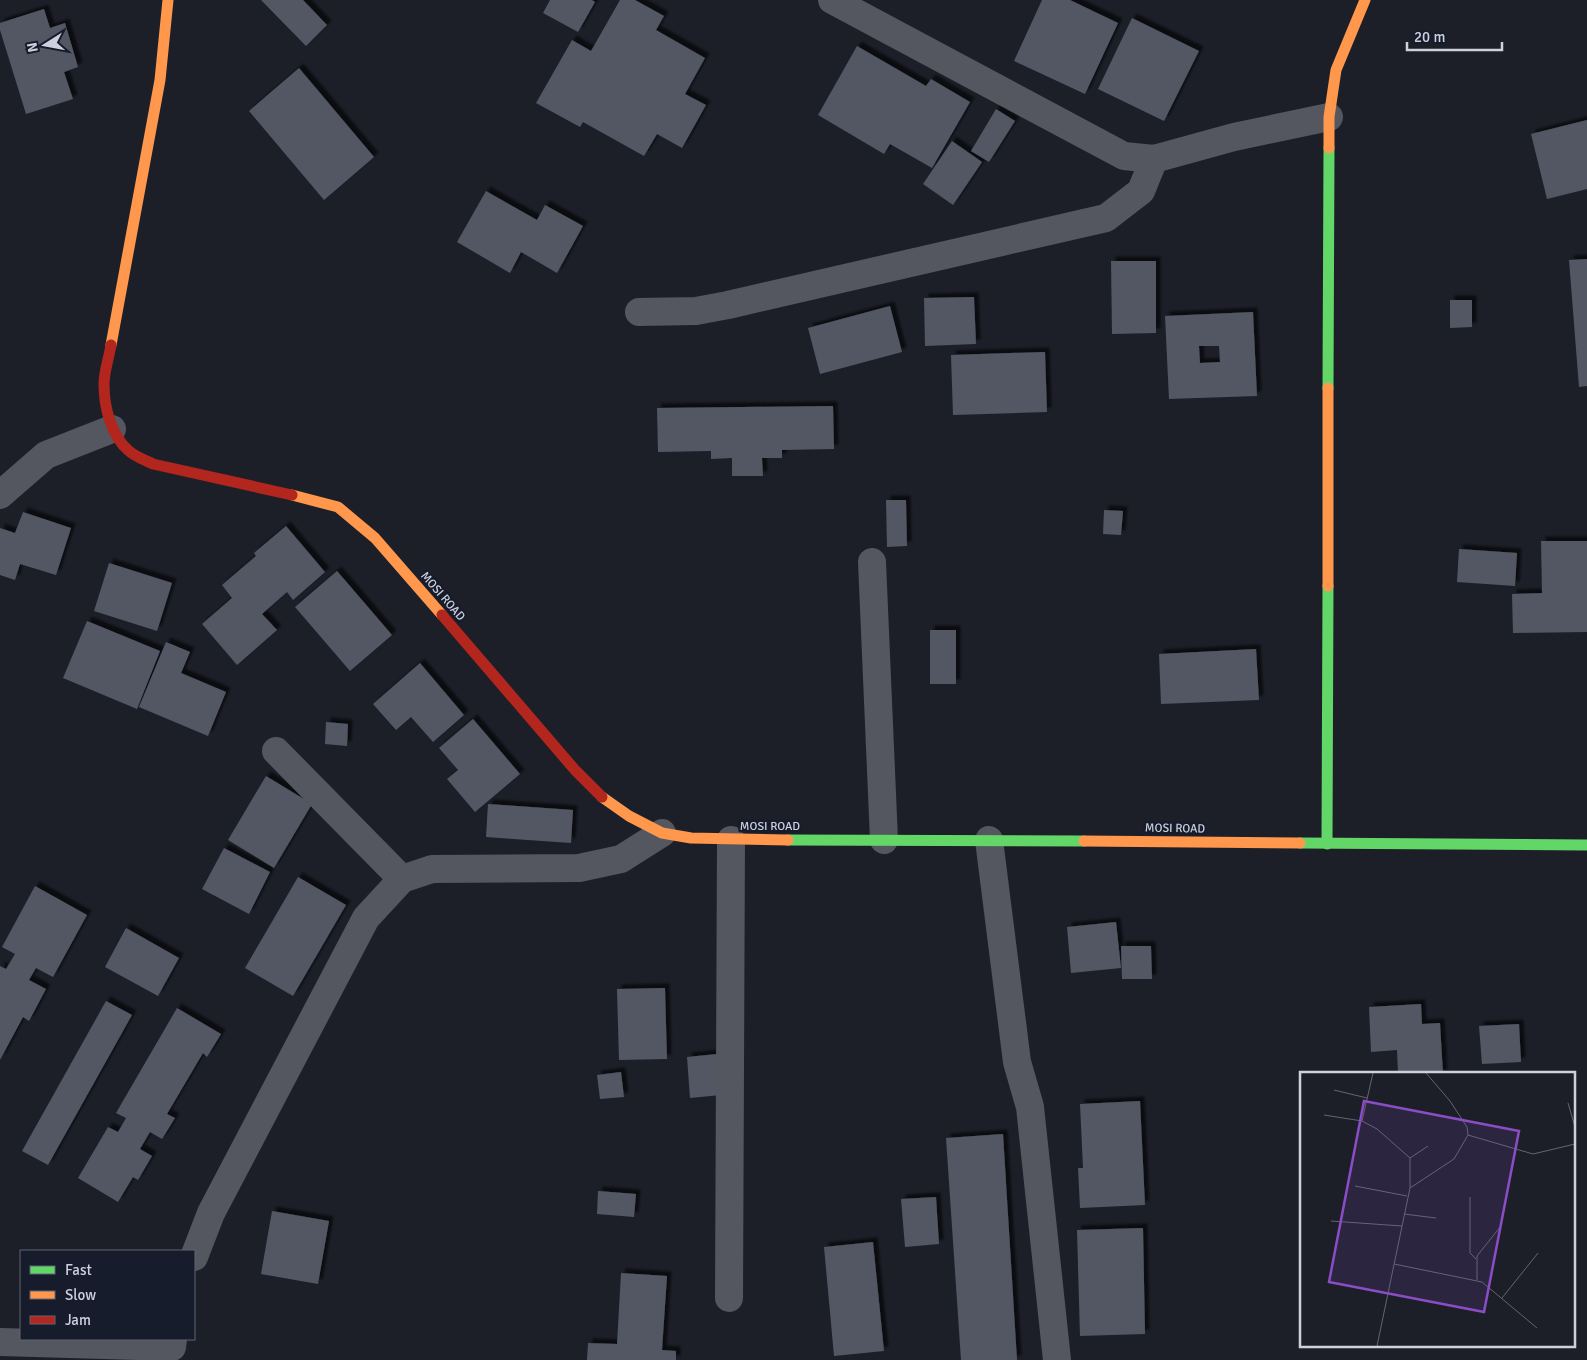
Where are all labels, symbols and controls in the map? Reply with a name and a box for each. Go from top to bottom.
north arrow [20,20,70,70]
scale bar [1407,20,1502,52]
text: 20 m [1414,28,1445,46]
text: N [23,41,42,54]
street label: MOSI ROAD [417,569,468,624]
street label: MOSI ROAD [740,819,800,834]
street label: MOSI ROAD [1145,820,1205,837]
inset map [1300,1072,1574,1348]
legend [20,1250,195,1340]
text: Fast [65,1261,92,1279]
text: Slow [65,1286,96,1304]
text: Jam [65,1311,91,1329]

